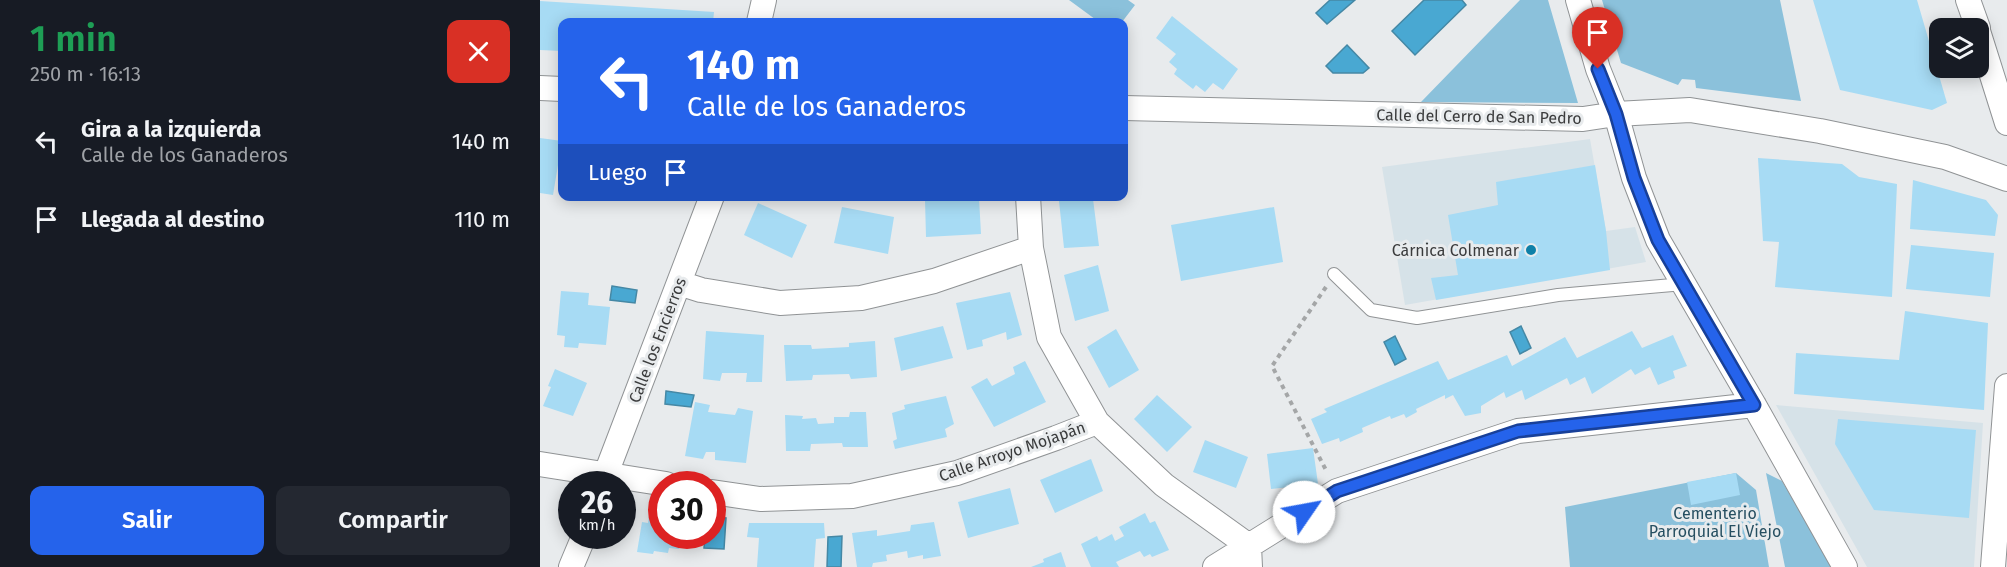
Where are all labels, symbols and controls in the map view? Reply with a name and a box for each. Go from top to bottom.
pin [1572,7,1623,69]
icon: arrive [1581,16,1614,49]
text: 1 min [30,17,117,61]
map controls [1929,18,1989,78]
button: layers [1929,18,1989,78]
button: close [447,20,510,83]
text: 140 m [687,40,800,90]
icon: left [588,42,666,120]
text: 250 m · 16:13 [30,62,141,86]
text: Calle de los Ganaderos [687,91,966,123]
street label: Calle del Cerro de San Pedro [1376,105,1582,128]
text: Gira a la izquierda [81,116,261,143]
icon: left [30,125,63,158]
text: 140 m [452,128,510,155]
text: Calle de los Ganaderos [81,143,288,167]
icon: arrive [659,156,692,189]
text: Luego [588,159,647,186]
icon: arrive [30,203,63,236]
text: Llegada al destino [81,206,265,233]
text: 110 m [454,206,510,233]
place label: Cárnica Colmenar [1392,241,1520,260]
marker: Cárnica Colmenar [1524,243,1538,257]
street label: Calle los Encierros [625,275,690,405]
street label: Calle Arroyo Mojapán [936,417,1088,485]
speed limit sign: 30 [648,471,726,549]
position arrow [1272,480,1336,544]
text: 26 [581,485,613,521]
button: Salir [30,486,264,555]
button: Compartir [276,486,510,555]
park label: Cementerio Parroquial El Viejo [1649,504,1781,541]
text: km/h [578,516,616,534]

